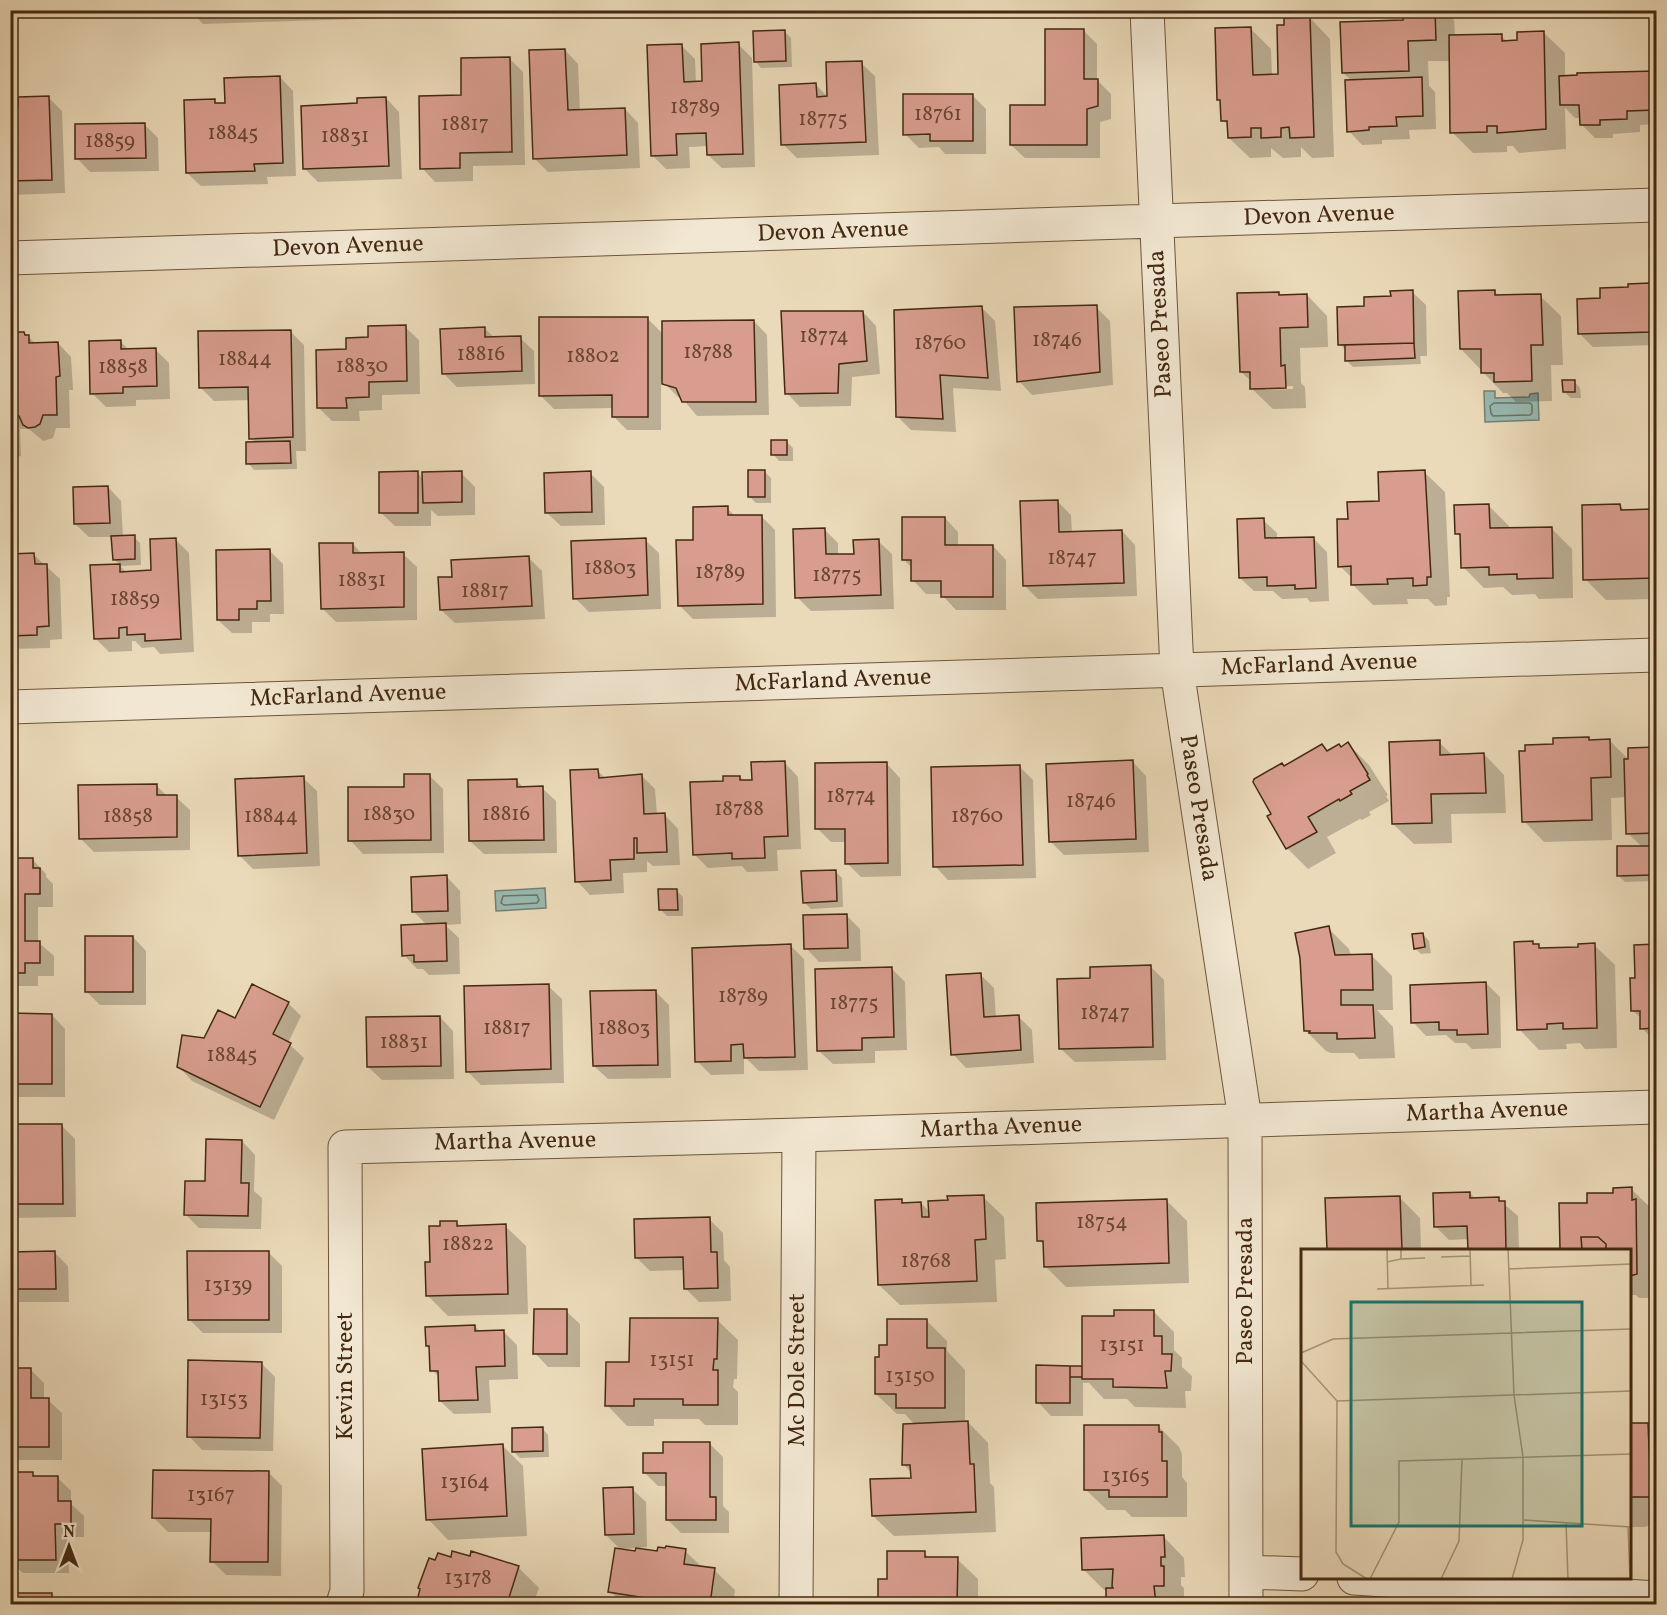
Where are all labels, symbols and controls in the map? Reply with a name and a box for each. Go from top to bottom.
house number: 18789 [670,93,720,122]
house number: 18761 [914,100,962,129]
house number: 18775 [798,105,848,134]
house number: 18817 [441,110,489,139]
house number: 18845 [208,119,258,148]
house number: 18831 [321,122,369,151]
house number: 18859 [85,127,135,156]
street label: Devon Avenue [1243,196,1395,236]
street label: Devon Avenue [757,212,909,252]
street label: Devon Avenue [272,227,424,267]
street label: Paseo Presada [1140,249,1182,399]
house number: 18774 [799,322,849,351]
house number: 18746 [1032,326,1082,355]
house number: 18760 [914,329,966,358]
house number: 18788 [683,338,733,367]
house number: 18816 [457,340,505,369]
house number: 18802 [566,342,620,371]
house number: 18844 [218,345,272,374]
house number: 18830 [336,352,388,381]
house number: 18858 [98,353,148,382]
house number: 18747 [1047,544,1097,573]
house number: 18803 [584,554,636,583]
house number: 18789 [695,558,745,587]
house number: 18775 [812,561,862,590]
house number: 18831 [338,566,386,595]
house number: 18817 [461,577,509,606]
house number: 18859 [110,585,160,614]
street label: McFarland Avenue [1220,645,1418,685]
street label: McFarland Avenue [734,661,932,701]
street label: McFarland Avenue [249,676,447,716]
street label: Paseo Presada [1170,732,1226,884]
house number: 18774 [826,782,876,811]
house number: 18746 [1066,787,1116,816]
house number: 18788 [714,795,764,824]
house number: 18830 [363,800,415,829]
house number: 18816 [482,800,530,829]
house number: 18858 [103,802,153,831]
house number: 18844 [244,802,298,831]
house number: 18760 [951,802,1003,831]
house number: 18789 [718,982,768,1011]
house number: 18775 [829,989,879,1018]
house number: 18747 [1080,999,1130,1028]
house number: 18817 [483,1014,531,1043]
house number: 18803 [598,1014,650,1043]
house number: 18831 [380,1028,428,1057]
house number: 18845 [207,1041,257,1070]
street label: Martha Avenue [1405,1092,1569,1132]
street label: Martha Avenue [919,1108,1083,1148]
street label: Martha Avenue [434,1124,596,1160]
house number: 18754 [1076,1208,1128,1237]
street label: Paseo Presada [1229,1217,1263,1365]
house number: 18822 [442,1230,494,1259]
house number: 18768 [901,1247,951,1276]
inset map [1301,1249,1631,1579]
house number: 13139 [204,1271,252,1300]
street label: Mc Dole Street [781,1293,815,1447]
street label: Kevin Street [329,1312,363,1440]
house number: 13151 [1099,1331,1145,1360]
house number: 13151 [649,1346,695,1375]
house number: 13150 [885,1362,935,1391]
house number: 13153 [200,1385,248,1414]
house number: 13165 [1102,1462,1150,1491]
house number: 13164 [440,1468,490,1497]
house number: 13167 [187,1481,235,1510]
north arrow [39,1516,99,1576]
text: N [63,1522,75,1544]
house number: 13178 [444,1564,492,1593]

